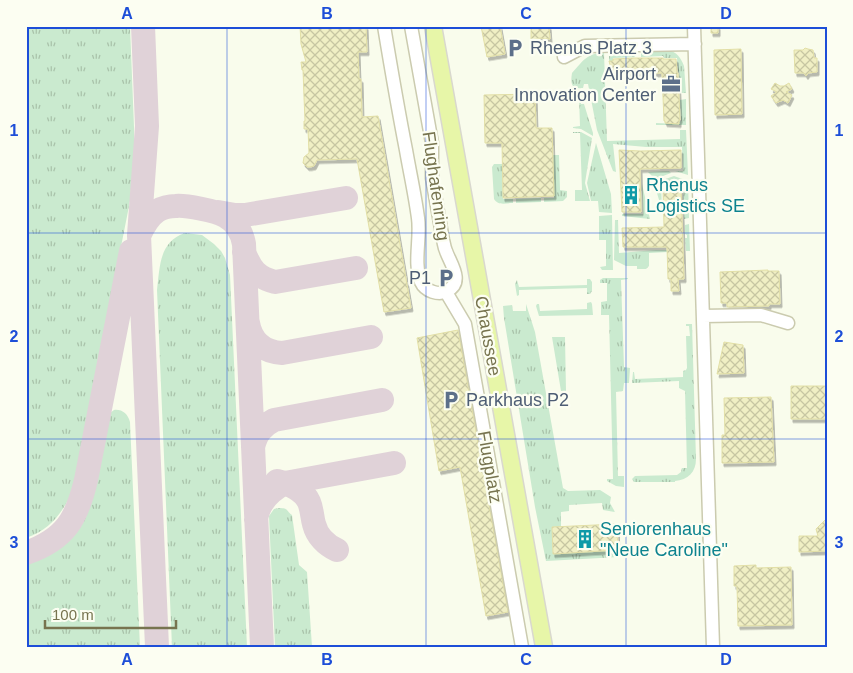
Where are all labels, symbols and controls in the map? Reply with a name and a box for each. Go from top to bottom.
text: A [121,5,133,22]
text: B [321,5,333,22]
text: C [520,5,532,22]
text: D [720,5,732,22]
parking icon: Rhenus Platz 3 [504,37,526,59]
place label: Rhenus Platz 3 [530,38,652,58]
place label: Airport Innovation Center [514,64,656,105]
office icon: Airport Innovation Center [660,73,682,95]
text: 1 [10,122,19,139]
text: 1 [835,122,844,139]
street label: Flughafenring [418,130,454,242]
place label: Rhenus Logistics SE [646,175,745,216]
building icon: Rhenus Logistics SE [620,184,642,206]
parking icon: P1 [435,267,457,289]
place label: P1 [409,268,431,288]
street label: Chaussee [471,294,505,378]
text: 2 [10,328,19,345]
text: 2 [835,328,844,345]
parking icon: Parkhaus P2 [440,389,462,411]
place label: Parkhaus P2 [466,390,569,410]
street label: Flugplatz [474,429,506,505]
place label: Seniorenhaus "Neue Caroline" [600,519,728,560]
building icon: Seniorenhaus "Neue Caroline" [574,528,596,550]
text: 3 [10,534,19,551]
text: 3 [835,534,844,551]
scale bar [45,598,176,630]
text: 100 m [52,606,94,623]
text: A [121,651,133,668]
text: B [321,651,333,668]
text: C [520,651,532,668]
text: D [720,651,732,668]

